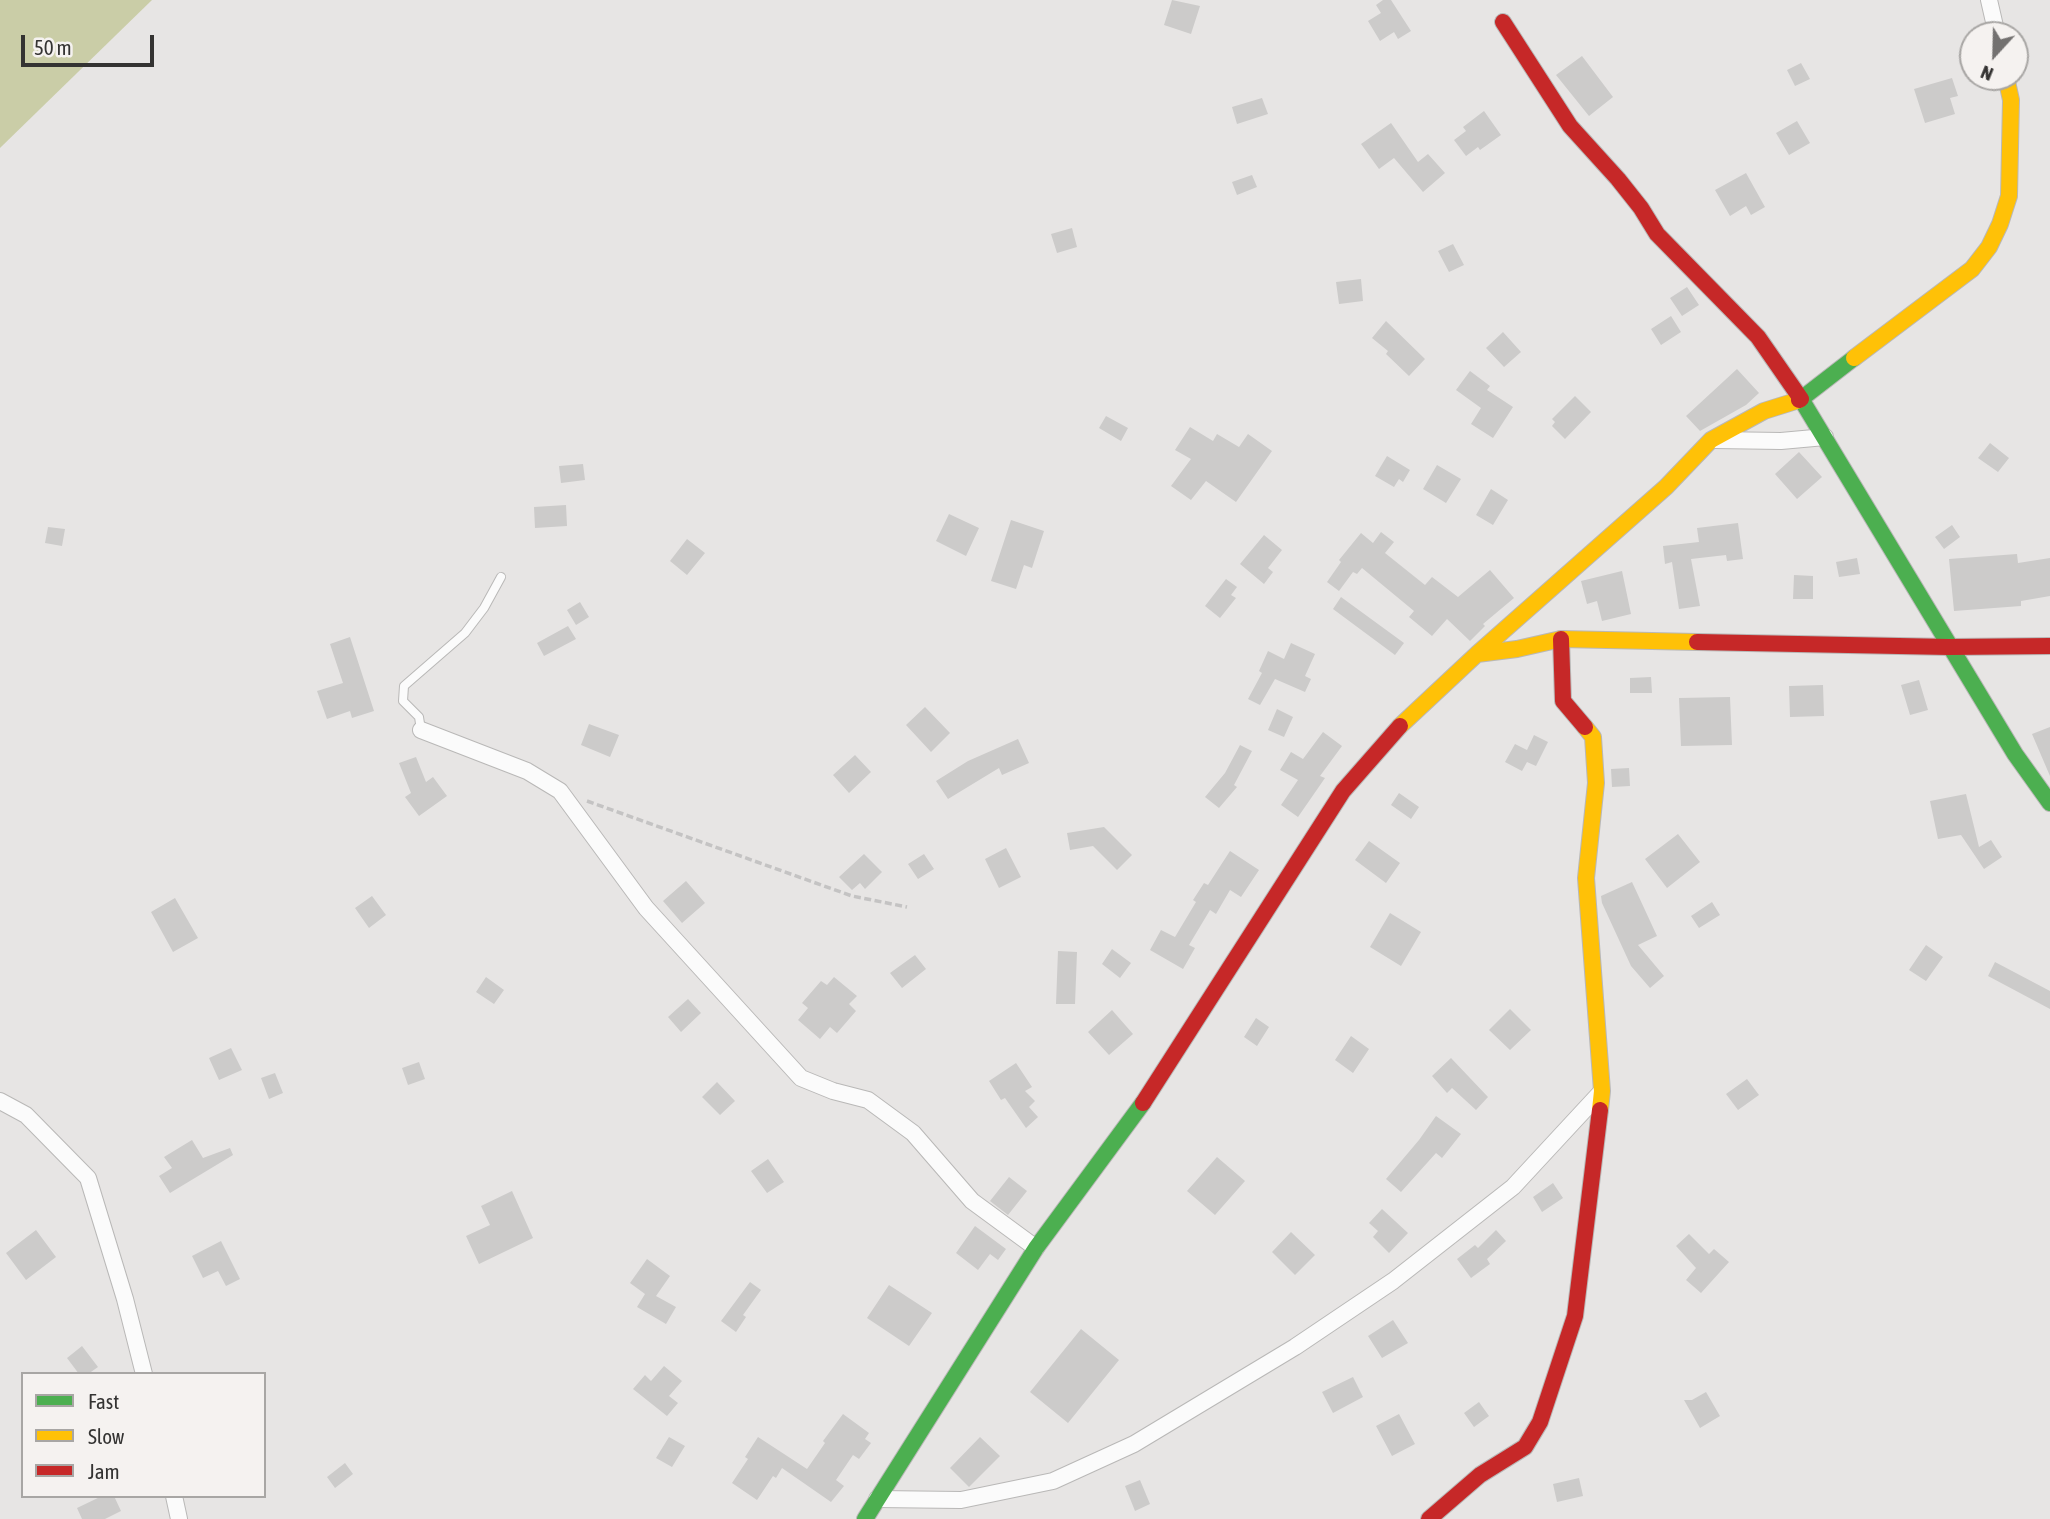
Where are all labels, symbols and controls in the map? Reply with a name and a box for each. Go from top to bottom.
scale bar [24,21,158,65]
north arrow [1959,21,2029,91]
text: 50 m [34,35,72,59]
text: N [1978,61,1996,86]
legend [21,1372,266,1498]
text: Fast [88,1389,119,1413]
text: Slow [88,1424,124,1448]
text: Jam [88,1459,120,1483]

